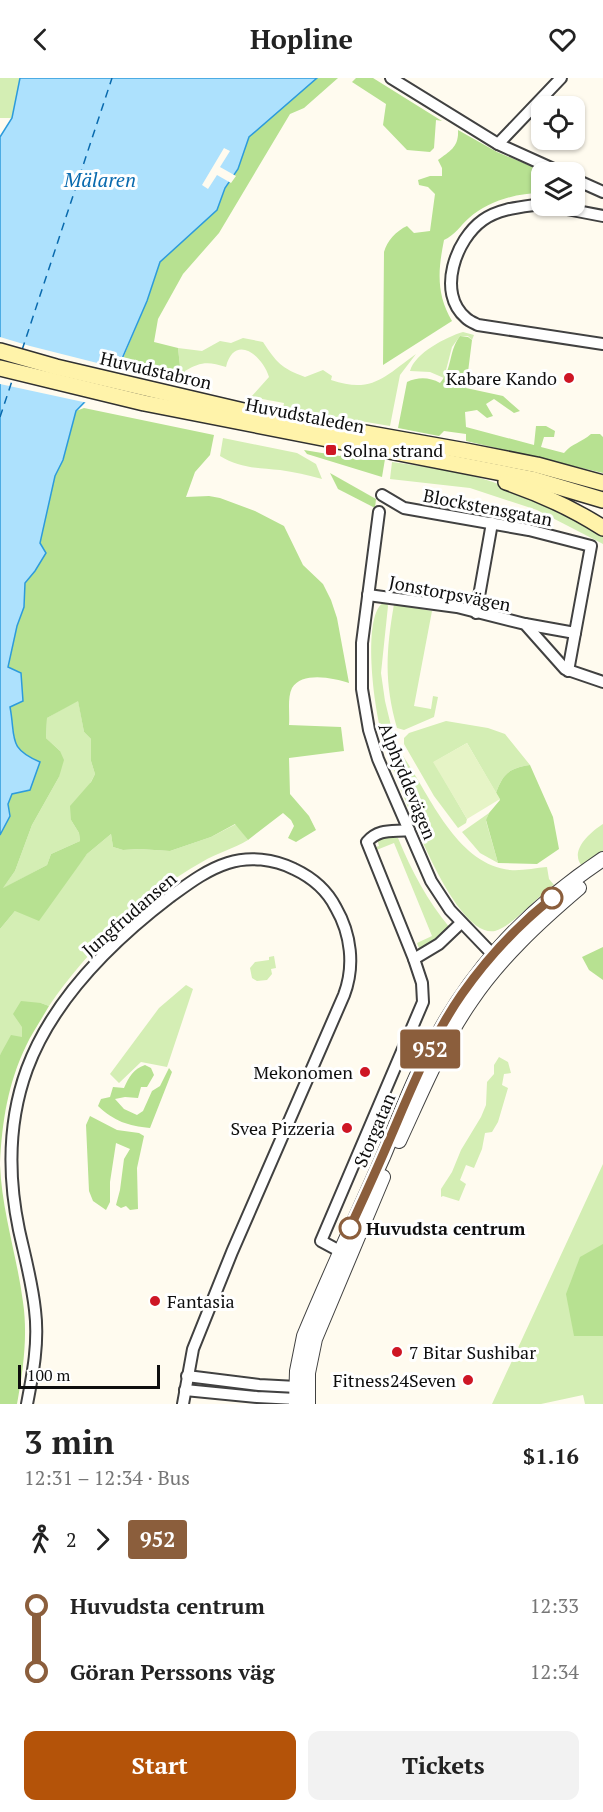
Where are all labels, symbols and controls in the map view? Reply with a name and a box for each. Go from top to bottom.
text: Hopline [250,21,353,57]
icon: back [24,23,57,56]
icon: heart [546,23,579,56]
map controls [531,96,585,216]
button: locate [531,96,585,150]
button: layers [531,162,585,216]
water label: Mälaren [63,166,136,193]
street label: Huvudstabron [98,346,214,395]
place label: Kabare Kando [446,366,557,390]
marker: Kabare Kando [562,371,576,385]
street label: Huvudstaleden [243,392,367,438]
place label: Solna strand [343,438,443,462]
marker: Solna strand [324,443,338,457]
street label: Blockstensgatan [421,483,555,531]
street label: Jonstorpsvägen [387,569,513,617]
street label: Alphyddevägen [374,719,442,843]
street label: Jungfrudansen [77,866,181,962]
unlabelled marker [541,887,563,909]
line badge: 952 [396,1030,464,1068]
text: 952 [412,1035,448,1063]
place label: Mekonomen [253,1060,353,1084]
marker: Mekonomen [358,1065,372,1079]
street label: Storgatan [348,1089,400,1171]
place label: Svea Pizzeria [230,1116,335,1140]
marker: Svea Pizzeria [340,1121,354,1135]
place label: Huvudsta centrum [366,1216,526,1240]
marker: Huvudsta centrum [339,1217,361,1239]
place label: Fantasia [167,1289,235,1313]
marker: Fantasia [148,1294,162,1308]
place label: 7 Bitar Sushibar [409,1340,536,1364]
marker: 7 Bitar Sushibar [390,1345,404,1359]
scale bar [18,1362,160,1390]
text: 100 m [27,1364,70,1386]
place label: Fitness24Seven [333,1368,456,1392]
marker: Fitness24Seven [461,1373,475,1387]
text: 3 min [24,1420,114,1463]
text: $1.16 [523,1441,579,1470]
text: 12:31 – 12:34 · Bus [24,1464,190,1491]
icon: walk [24,1523,57,1556]
icon: forward [86,1523,119,1556]
text: 952 [140,1525,175,1553]
text: 2 [66,1526,77,1553]
text: Huvudsta centrum [70,1591,265,1620]
text: 12:33 [530,1592,579,1619]
text: Göran Perssons väg [70,1657,275,1686]
text: 12:34 [530,1658,579,1685]
button: Start [24,1731,296,1800]
button: Tickets [308,1731,579,1800]

